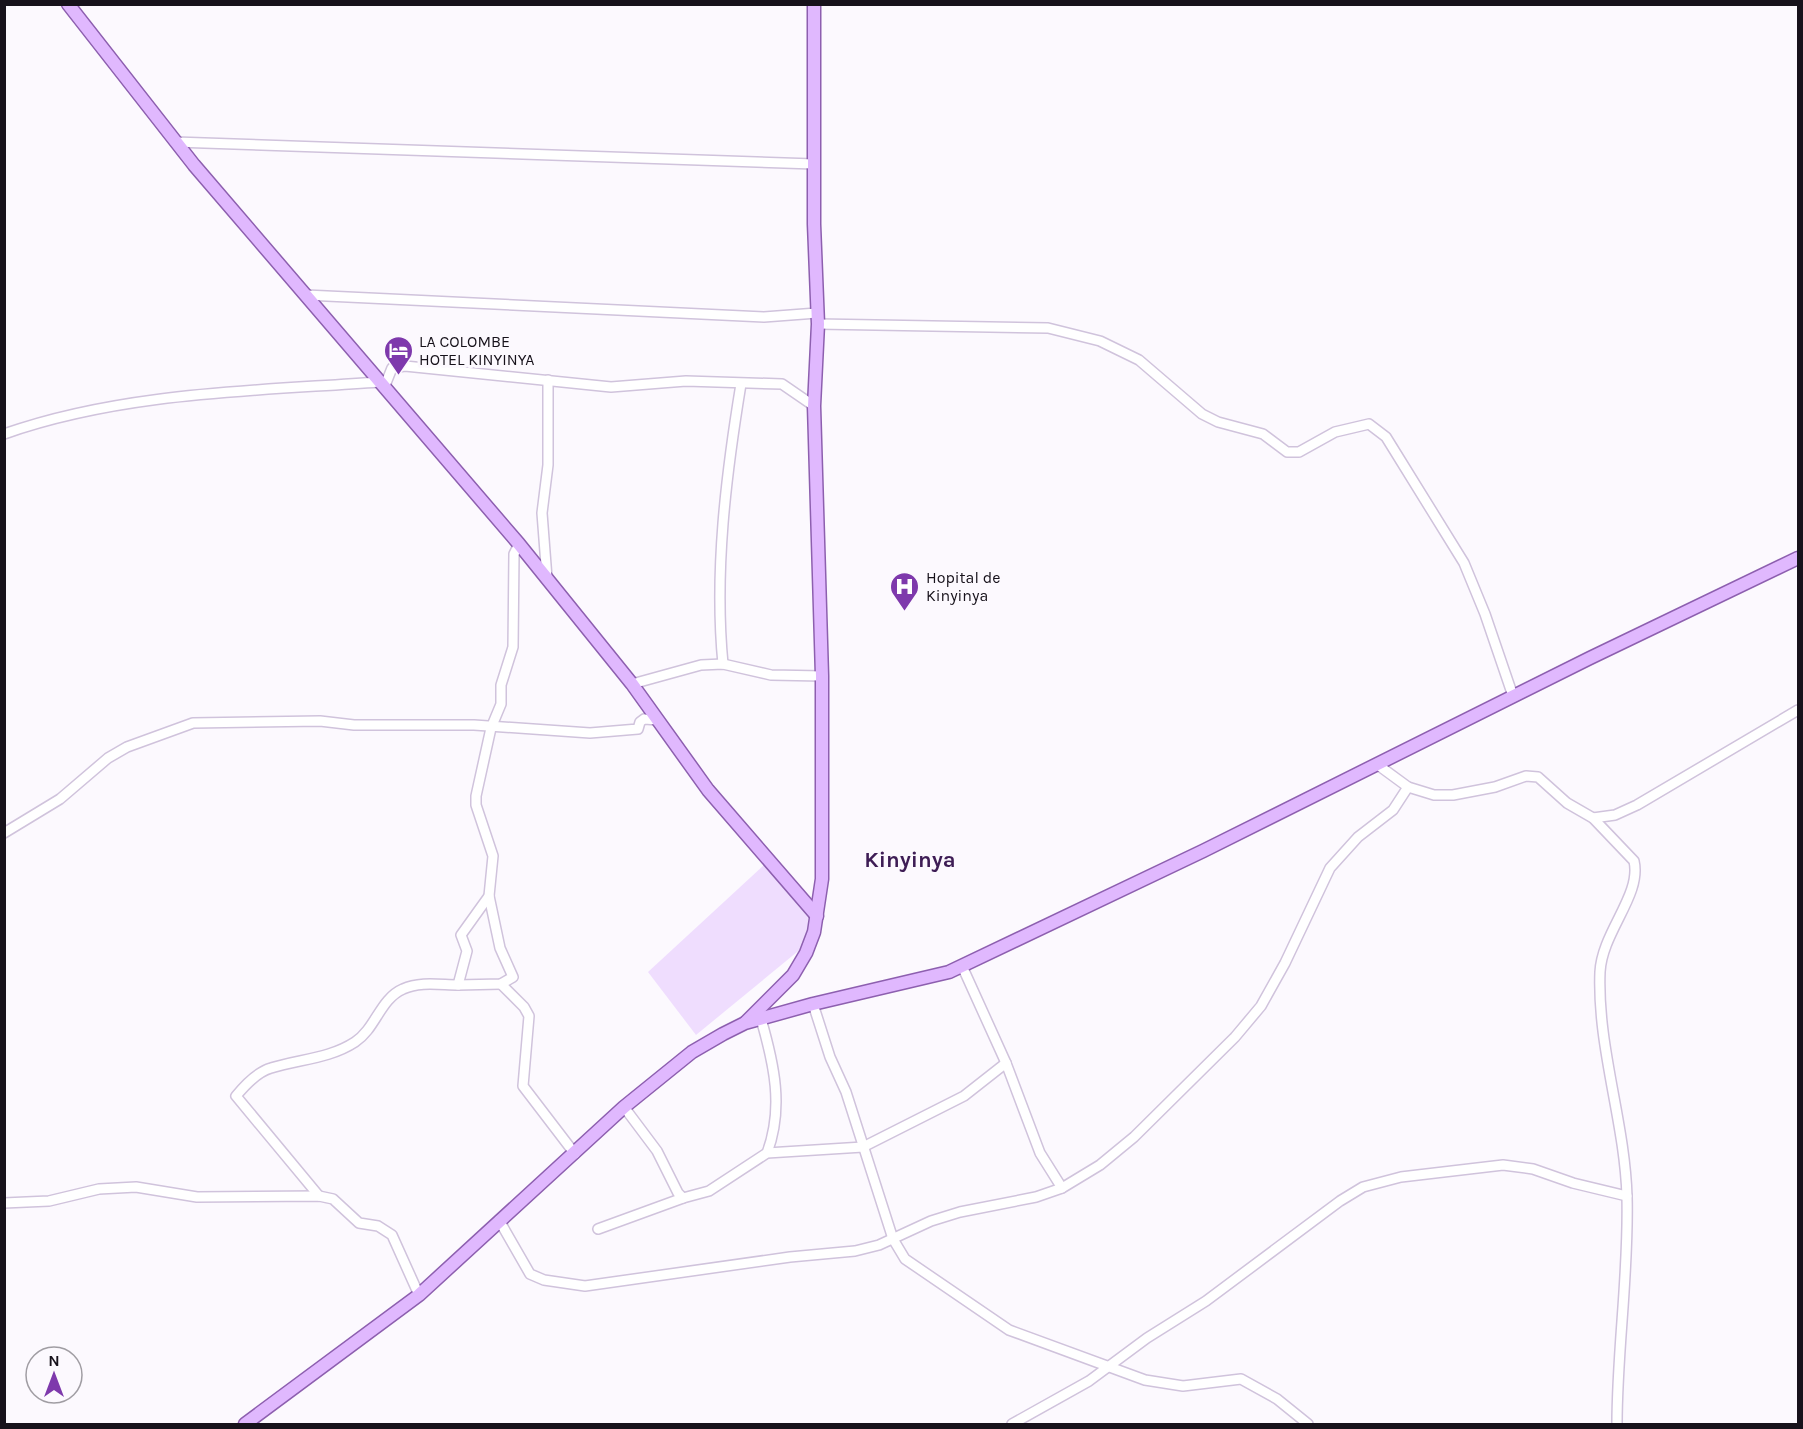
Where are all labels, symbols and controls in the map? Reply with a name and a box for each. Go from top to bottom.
place label: LA COLOMBE HOTEL KINYINYA [419,332,535,369]
hotel icon: LA COLOMBE HOTEL KINYINYA [382,334,414,376]
place label: Hopital de Kinyinya [926,568,1000,605]
hospital icon: Hopital de Kinyinya [889,570,921,612]
district label: Kinyinya [864,847,956,873]
north arrow [24,1345,84,1405]
text: N [48,1351,60,1370]

